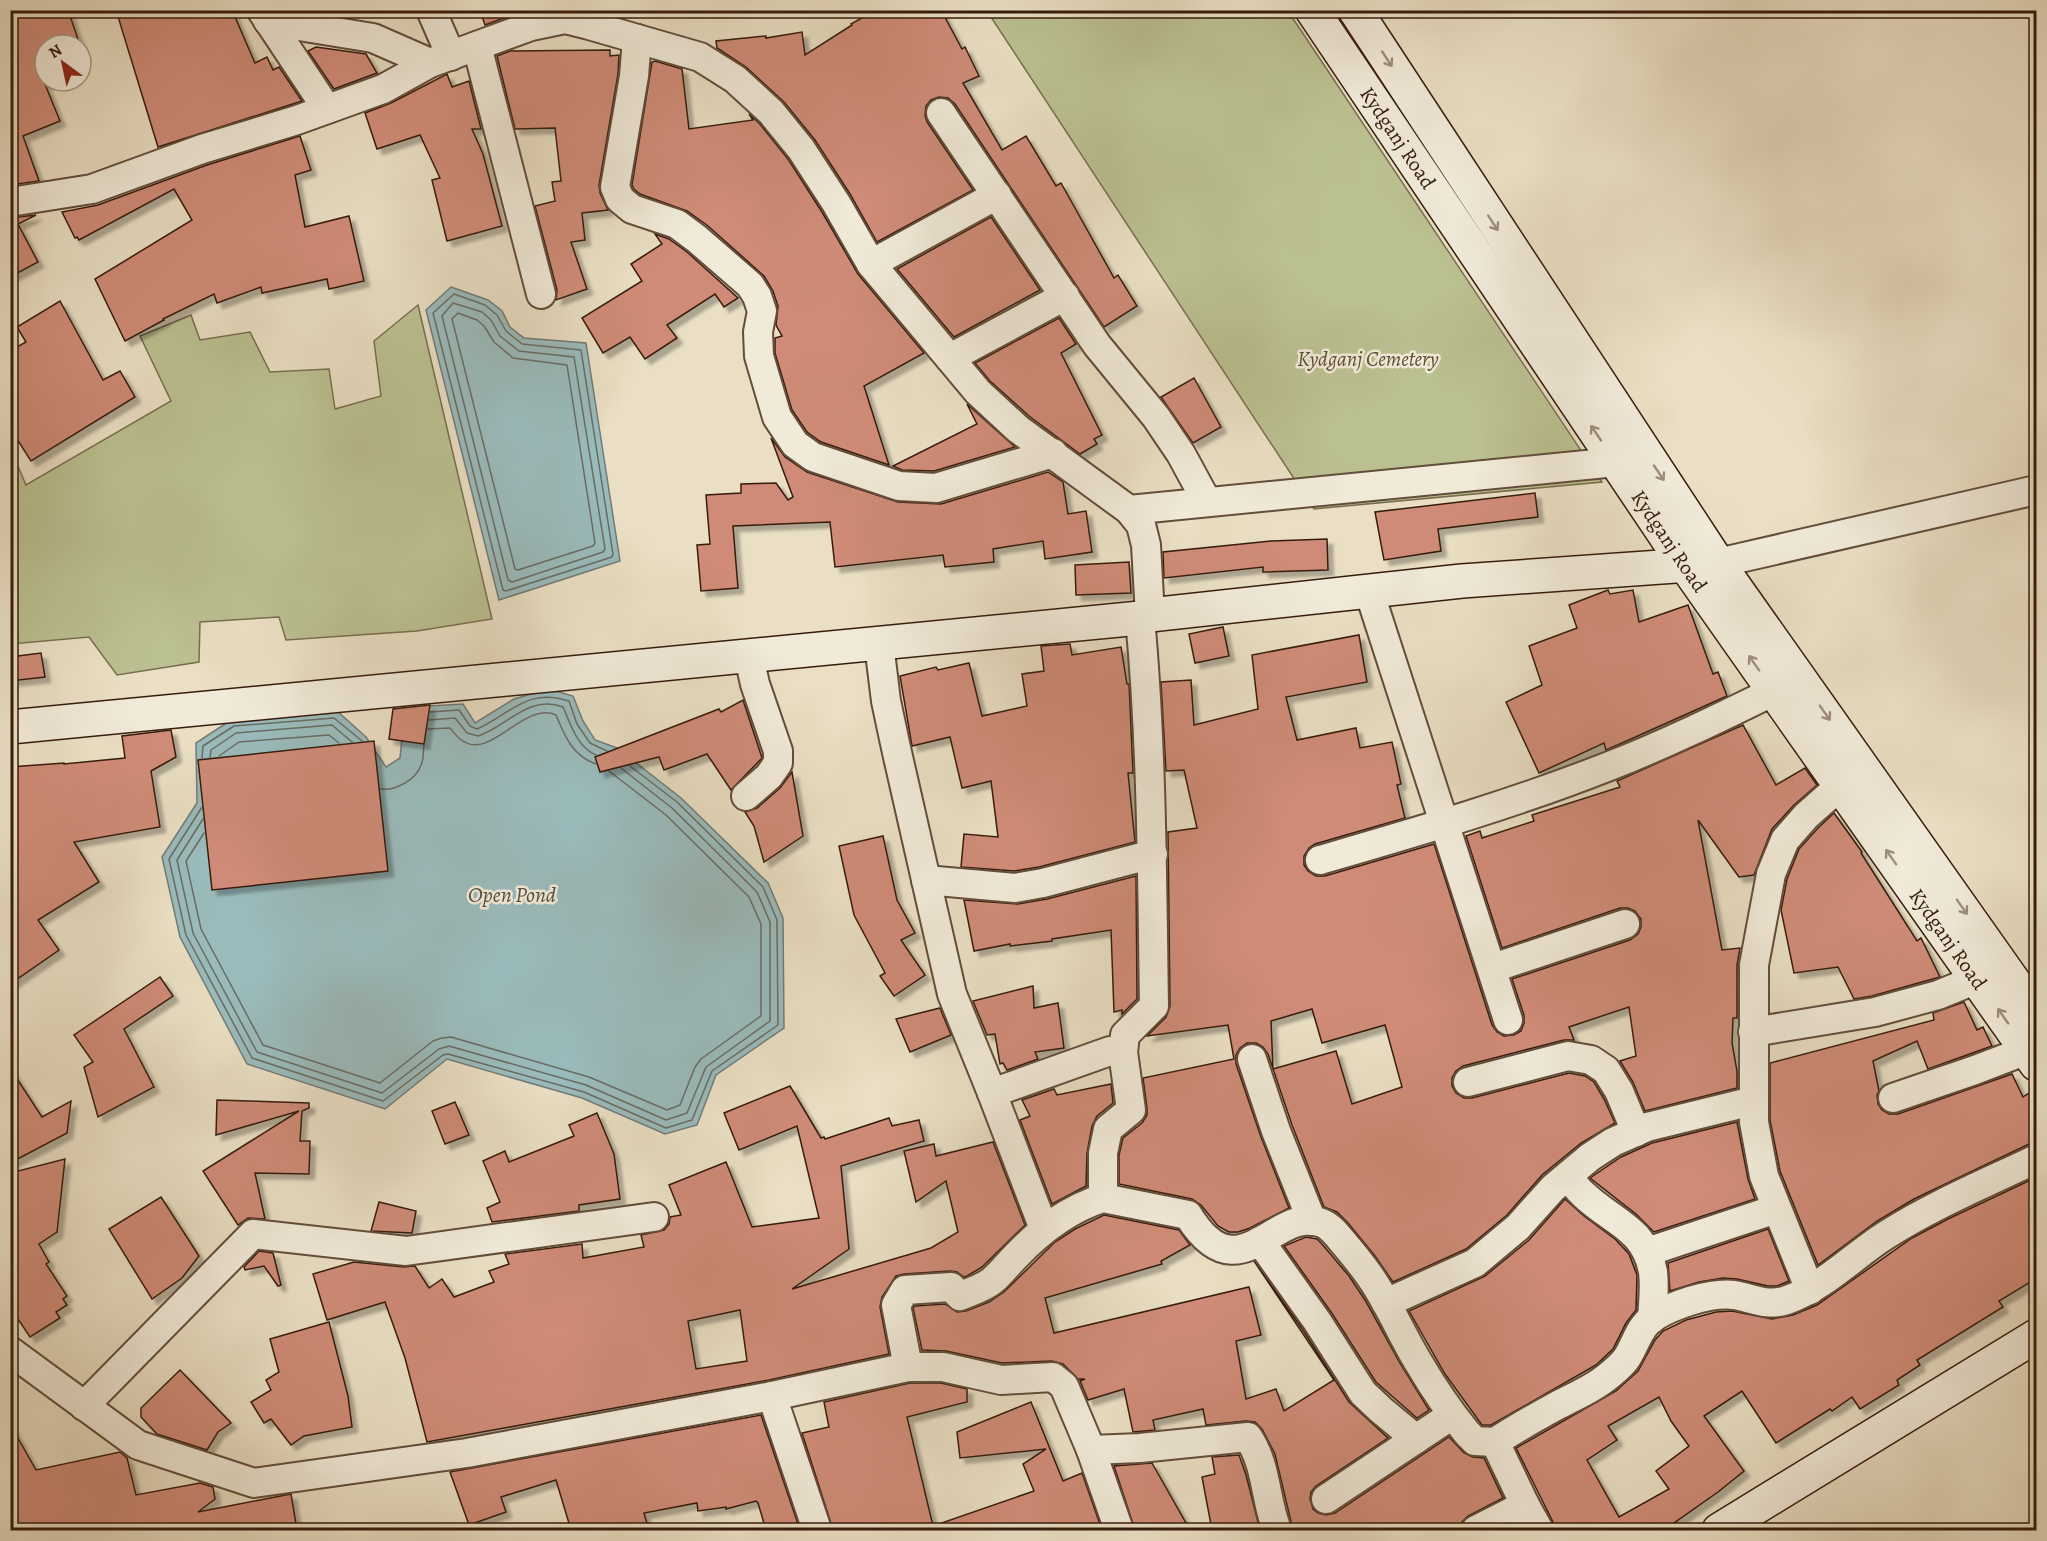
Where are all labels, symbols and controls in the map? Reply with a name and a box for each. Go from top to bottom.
north arrow [33,33,93,93]
text: N [44,39,67,64]
one-way arrow [1380,51,1393,68]
street label: Kydganj Road [1353,81,1443,195]
one-way arrow [1487,214,1499,231]
park label: Kydganj Cemetery [1297,345,1439,373]
one-way arrow [1590,425,1602,442]
one-way arrow [1653,464,1665,481]
street label: Kydganj Road [1625,485,1714,598]
one-way arrow [1748,655,1760,671]
one-way arrow [1819,705,1831,721]
one-way arrow [1885,849,1897,865]
water label: Open Pond [468,880,556,910]
street label: Kydganj Road [1903,883,1994,996]
one-way arrow [1956,898,1968,914]
one-way arrow [1997,1008,2009,1025]

